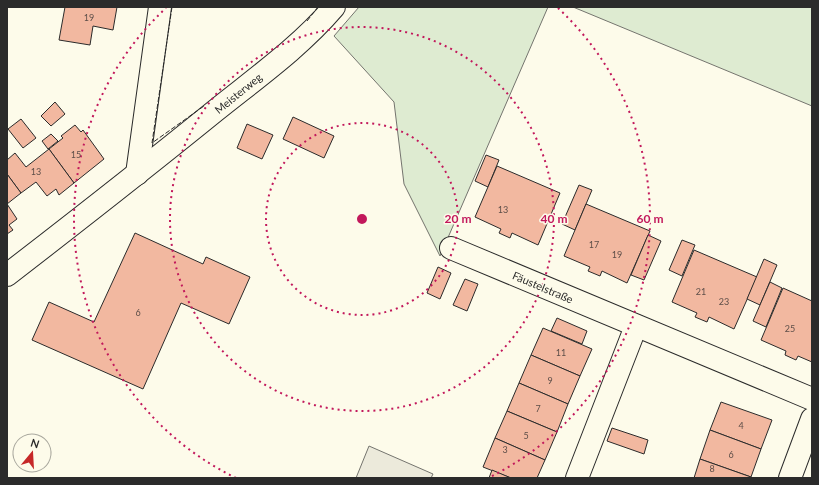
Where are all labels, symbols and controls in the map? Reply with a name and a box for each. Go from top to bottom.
house number: 19 [84,12,94,23]
street label: Meisterweg [212,70,264,116]
house number: 15 [71,149,81,160]
house number: 13 [31,166,41,177]
house number: 13 [498,204,508,215]
text: 20 m [445,211,471,226]
text: 40 m [541,211,567,226]
text: 60 m [637,211,663,226]
centre of rings [355,212,369,226]
house number: 17 [589,239,599,250]
house number: 19 [612,249,622,260]
street label: Fäustelstraße [511,268,575,306]
house number: 21 [696,286,706,297]
house number: 23 [719,296,729,307]
house number: 6 [135,307,141,318]
house number: 25 [785,323,795,334]
house number: 11 [556,347,566,358]
house number: 9 [547,375,553,386]
house number: 7 [535,403,541,414]
house number: 4 [738,420,744,431]
house number: 5 [523,430,529,441]
north arrow [12,433,52,473]
text: N [29,436,41,451]
house number: 3 [502,444,508,455]
house number: 6 [728,449,734,460]
house number: 8 [709,463,715,474]

